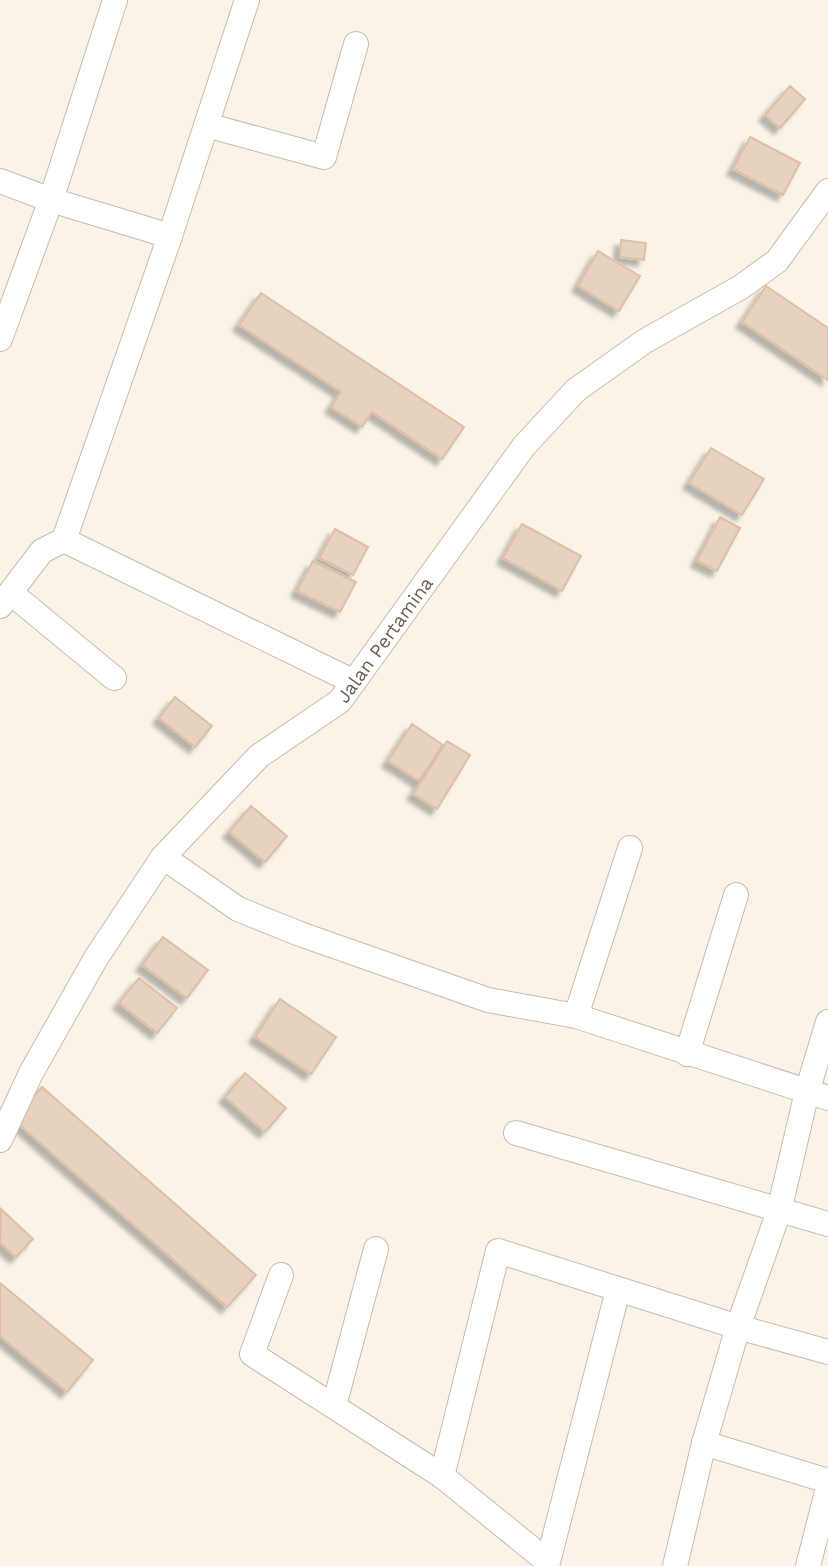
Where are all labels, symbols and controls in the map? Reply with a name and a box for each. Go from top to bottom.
street label: Jalan Pertamina [331,572,438,707]

